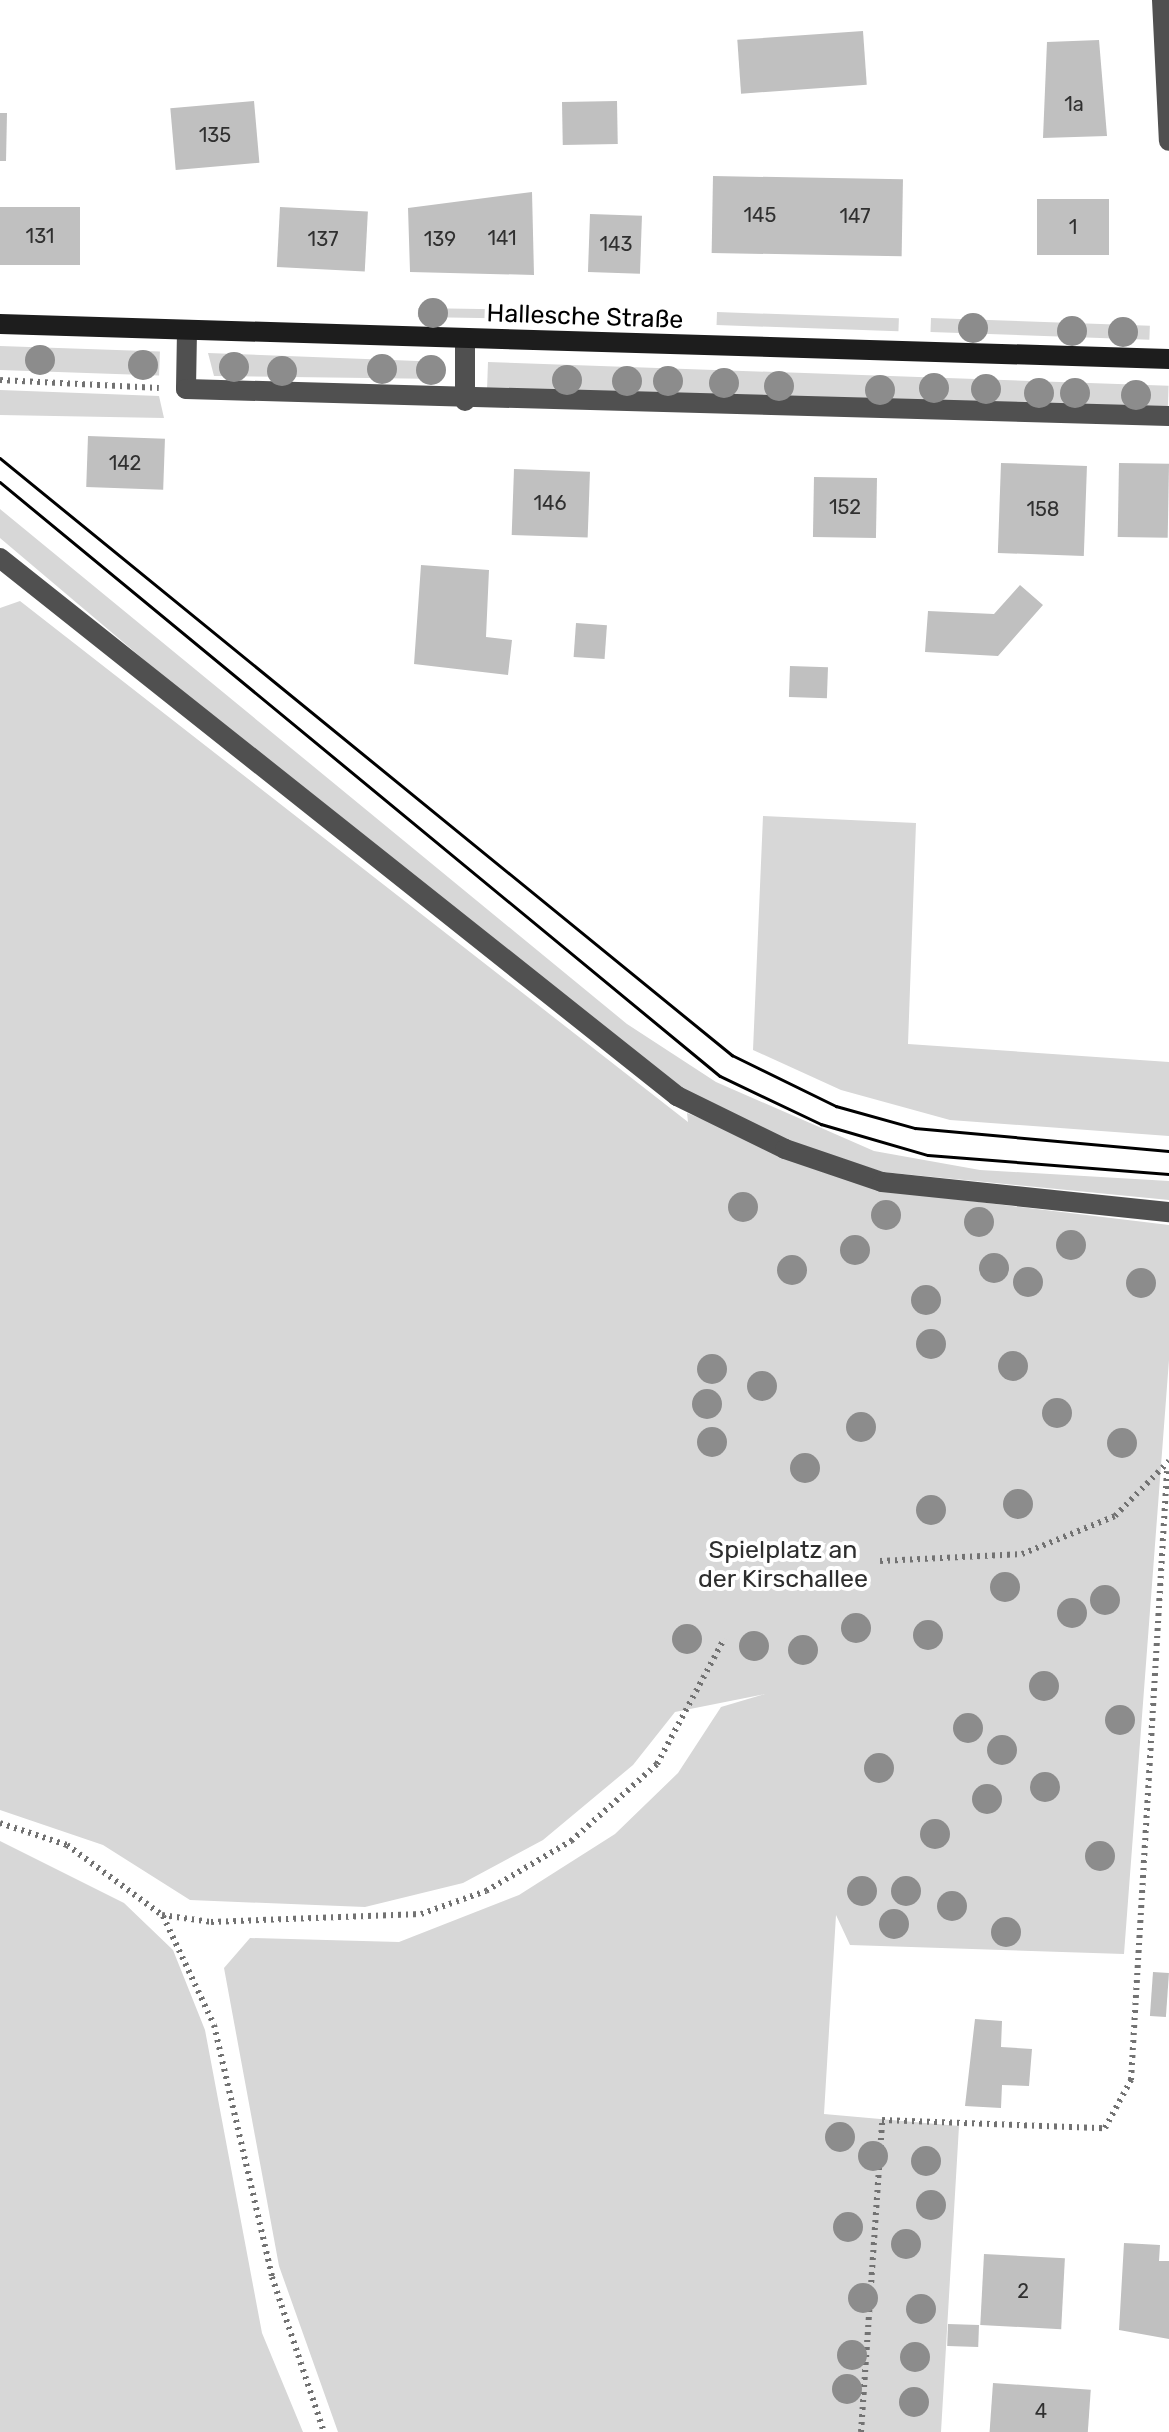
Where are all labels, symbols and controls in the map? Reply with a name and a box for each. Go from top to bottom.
house number: 1a [1064,92,1084,116]
house number: 135 [199,123,231,147]
house number: 145 [744,203,776,227]
house number: 147 [840,204,870,228]
house number: 1 [1069,215,1077,239]
house number: 131 [26,224,54,248]
house number: 141 [487,226,517,250]
house number: 137 [308,227,338,251]
house number: 139 [424,227,456,251]
house number: 143 [600,232,632,256]
street label: Hallesche Straße [486,299,684,335]
house number: 142 [109,451,141,475]
house number: 146 [533,491,567,515]
house number: 152 [829,495,861,519]
house number: 158 [1026,497,1060,521]
park label: Spielplatz an der Kirschallee [698,1536,868,1595]
house number: 2 [1017,2279,1029,2303]
house number: 4 [1035,2399,1047,2423]

